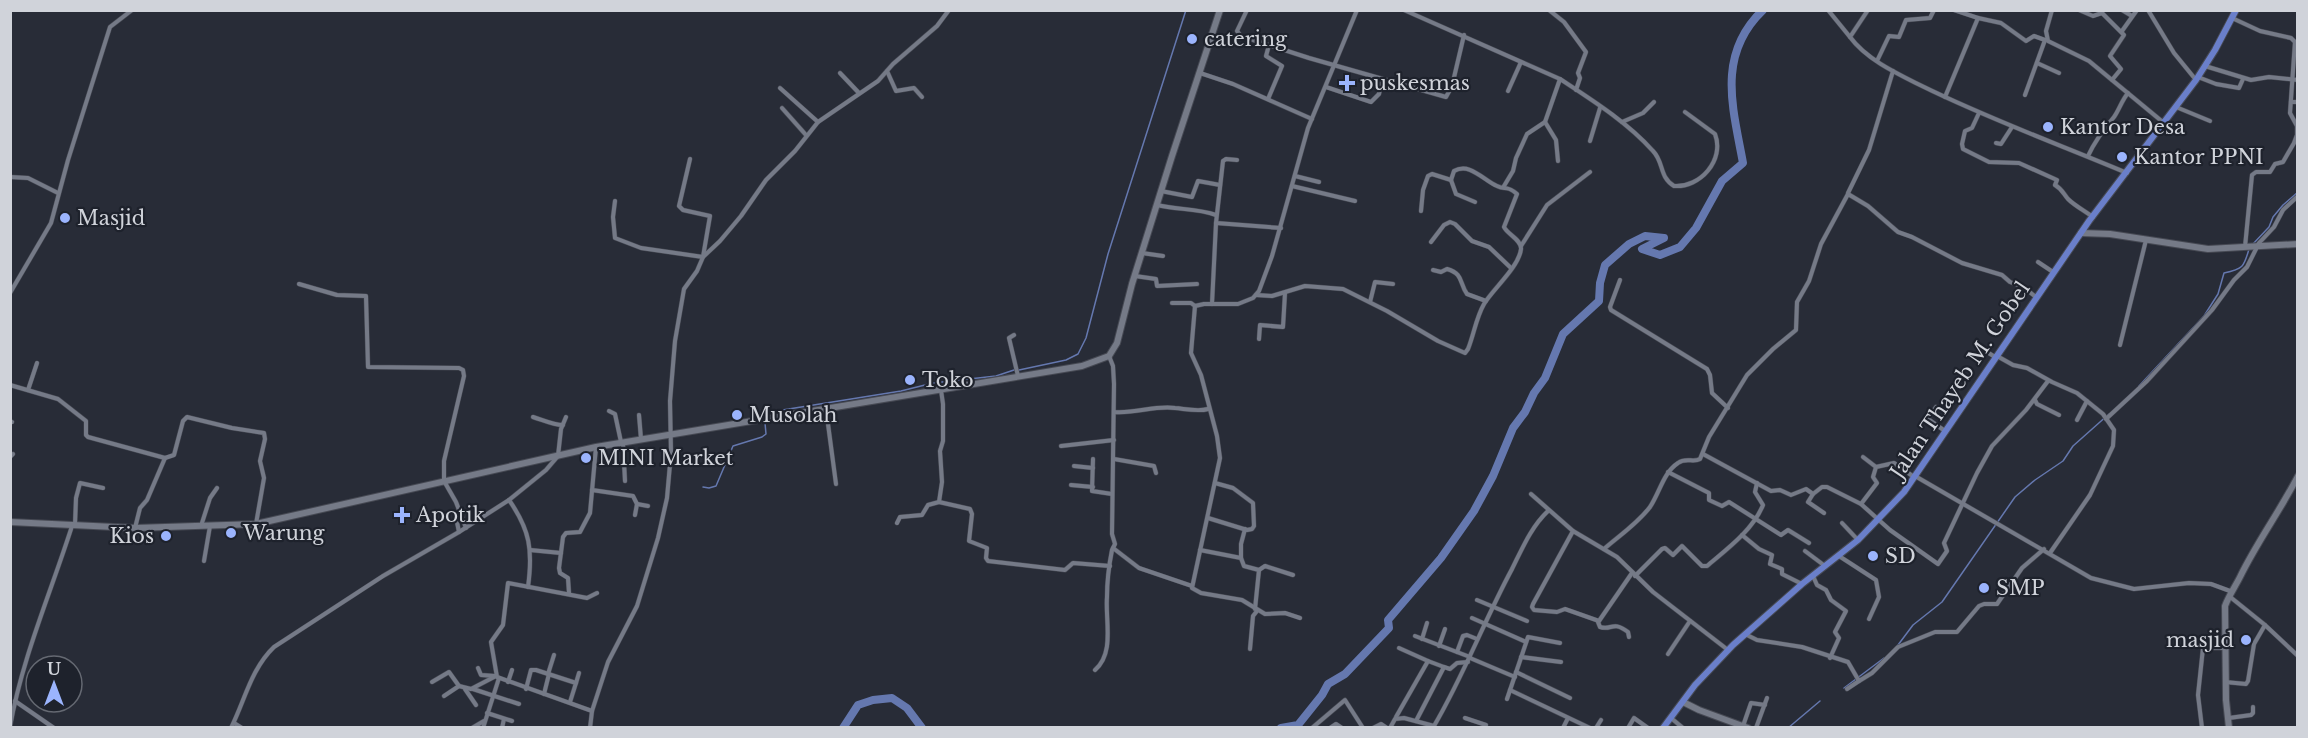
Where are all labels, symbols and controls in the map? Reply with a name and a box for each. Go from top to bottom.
place label: catering [1204,27,1288,51]
marker: catering [1185,32,1199,46]
place label: puskesmas [1360,71,1470,95]
marker: puskesmas [1338,74,1356,92]
place label: Kantor Desa [2060,115,2186,139]
marker: Kantor Desa [2041,120,2055,134]
place label: Kantor PPNI [2134,145,2264,169]
marker: Kantor PPNI [2115,150,2129,164]
place label: Masjid [77,206,145,230]
marker: Masjid [58,211,72,225]
street label: Jalan Thayeb M. Gobel [1883,277,2035,485]
place label: Toko [922,368,974,392]
marker: Toko [903,373,917,387]
place label: Musolah [749,403,838,427]
marker: Musolah [730,408,744,422]
place label: MINI Market [598,446,734,470]
marker: MINI Market [579,451,593,465]
place label: Apotik [415,503,485,527]
marker: Apotik [393,506,411,524]
place label: Warung [242,521,326,545]
place label: Kios [109,524,154,548]
marker: Warung [224,526,238,540]
marker: Kios [159,529,173,543]
place label: SD [1885,544,1916,568]
marker: SD [1866,549,1880,563]
place label: SMP [1996,576,2045,600]
marker: SMP [1977,581,1991,595]
place label: masjid [2166,628,2234,652]
marker: masjid [2239,633,2253,647]
north arrow [24,654,84,714]
text: U [47,659,61,679]

